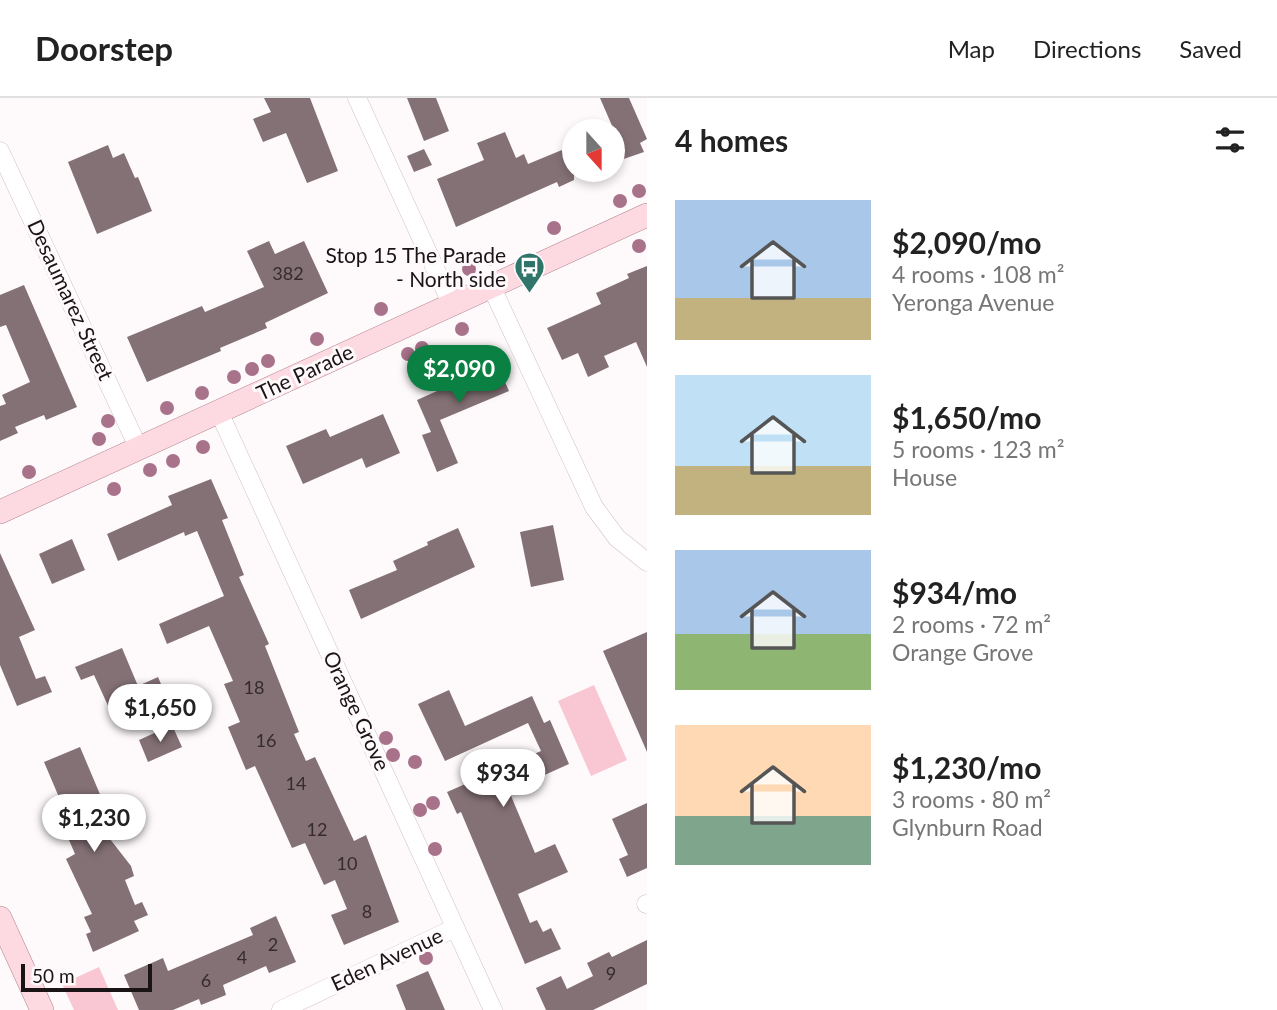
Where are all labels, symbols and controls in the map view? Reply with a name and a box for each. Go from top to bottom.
text: Doorstep [35,28,173,68]
text: Map [948,34,995,63]
text: Directions [1033,34,1141,63]
text: Saved [1179,34,1242,63]
north arrow [562,119,625,182]
map controls [562,119,625,182]
icon: filters [1211,121,1249,159]
text: 4 homes [675,122,788,158]
street label: Desaumarez Street [23,215,120,384]
text: $2,090/mo [892,224,1041,260]
icon: home [731,228,815,312]
place label: Stop 15 The Parade - North side [326,242,506,291]
bus stop icon: Stop 15 The Parade - North side [512,251,546,295]
text: 4 rooms · 108 m² [892,260,1064,288]
house number: 382 [272,262,304,284]
text: Yeronga Avenue [892,288,1054,316]
street label: The Parade [252,338,357,405]
pin: $2,090 [402,345,516,405]
text: $2,090 [423,354,495,382]
text: $1,650/mo [892,399,1041,435]
icon: home [731,403,815,487]
text: 5 rooms · 123 m² [892,435,1064,463]
text: House [892,463,957,491]
text: $934/mo [892,574,1017,610]
icon: home [731,578,815,662]
text: 2 rooms · 72 m² [892,610,1051,638]
text: Orange Grove [892,638,1033,666]
street label: Orange Grove [319,647,396,774]
house number: 18 [244,676,264,698]
pin: $1,650 [103,684,217,744]
text: $1,650 [124,693,196,721]
house number: 16 [256,729,276,751]
text: $1,230/mo [892,749,1041,785]
pin: $934 [462,750,544,809]
icon: home [731,753,815,837]
text: $934 [476,758,530,786]
house number: 14 [286,772,306,794]
text: 3 rooms · 80 m² [892,785,1051,813]
pin: $1,230 [37,794,151,854]
text: $1,230 [58,803,130,831]
text: Glynburn Road [892,813,1043,841]
house number: 12 [307,818,327,840]
house number: 10 [337,852,357,874]
house number: 8 [362,900,372,922]
street label: Eden Avenue [326,922,446,995]
house number: 2 [268,933,278,955]
house number: 4 [237,946,247,968]
scale bar [21,961,152,993]
house number: 9 [606,962,616,984]
text: 50 m [32,964,75,987]
house number: 6 [201,969,211,991]

